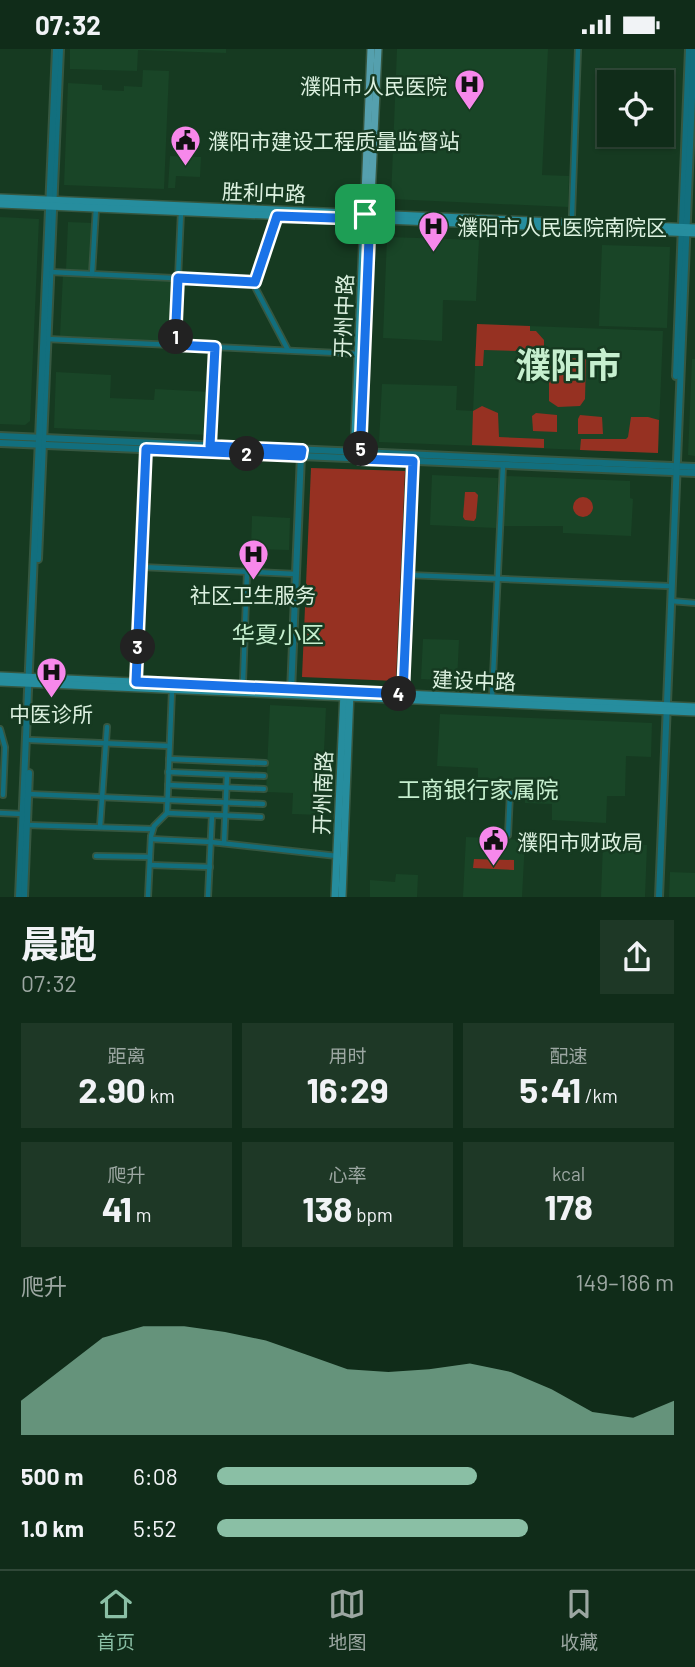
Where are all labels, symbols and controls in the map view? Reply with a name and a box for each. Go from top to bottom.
text: 07:32 [35,9,101,40]
hospital icon: 濮阳市人民医院 [453,68,487,112]
map controls [597,70,674,147]
button: locate [597,70,674,147]
place label: 濮阳市人民医院 [300,73,447,98]
public building icon: 濮阳市建设工程质量监督站 [168,123,202,167]
place label: 濮阳市建设工程质量监督站 [208,128,460,153]
street label: 胜利中路 [222,178,306,206]
pin [335,184,395,244]
icon: arrive [346,195,384,233]
hospital icon: 濮阳市人民医院南院区 [417,209,451,253]
place label: 濮阳市人民医院南院区 [457,214,667,239]
street label: 开州中路 [329,274,357,358]
pin: 1 [158,319,194,355]
text: 1 [172,325,179,348]
district label: 濮阳市 [515,343,621,385]
pin: 5 [344,431,378,467]
pin: 2 [230,437,264,471]
text: 5 [355,437,366,460]
text: 2 [241,442,252,465]
hospital icon: 社区卫生服务 [236,537,270,581]
place label: 社区卫生服务 [190,582,316,607]
district label: 华夏小区 [232,620,324,648]
pin: 3 [120,629,156,665]
text: 3 [132,635,143,658]
hospital icon: 中医诊所 [34,656,68,700]
street label: 建设中路 [432,666,516,694]
pin: 4 [382,677,416,711]
text: 4 [393,682,404,705]
place label: 中医诊所 [9,701,93,726]
street label: 开州南路 [308,751,336,835]
district label: 工商银行家属院 [398,775,559,803]
public building icon: 濮阳市财政局 [477,824,511,868]
place label: 濮阳市财政局 [517,829,643,854]
text: 晨跑 [21,920,97,966]
button: share [600,920,674,994]
text: 07:32 [21,969,77,997]
text: 距离 [107,1044,146,1067]
text: 用时 [328,1044,367,1067]
text: 配速 [549,1044,588,1067]
text: 2.90 [78,1068,146,1110]
text: 16:29 [306,1068,389,1110]
text: 5:41 [519,1068,581,1110]
text: km [146,1084,175,1107]
text: /km [581,1084,618,1107]
text: kcal [552,1162,585,1185]
text: 爬升 [107,1163,146,1186]
text: 心率 [328,1163,367,1186]
text: 178 [544,1185,593,1227]
text: 41 [102,1187,132,1229]
text: 138 [302,1187,352,1229]
text: m [132,1203,151,1226]
text: bpm [352,1203,393,1226]
text: 149–186 m [575,1268,674,1296]
text: 爬升 [21,1272,67,1300]
text: 500 m [21,1462,83,1490]
text: 6:08 [133,1462,178,1490]
text: 1.0 km [21,1514,84,1542]
text: 5:52 [133,1514,177,1542]
tab: 首页 [97,1585,135,1654]
tab: 地图 [328,1585,366,1654]
tab: 收藏 [560,1585,598,1654]

